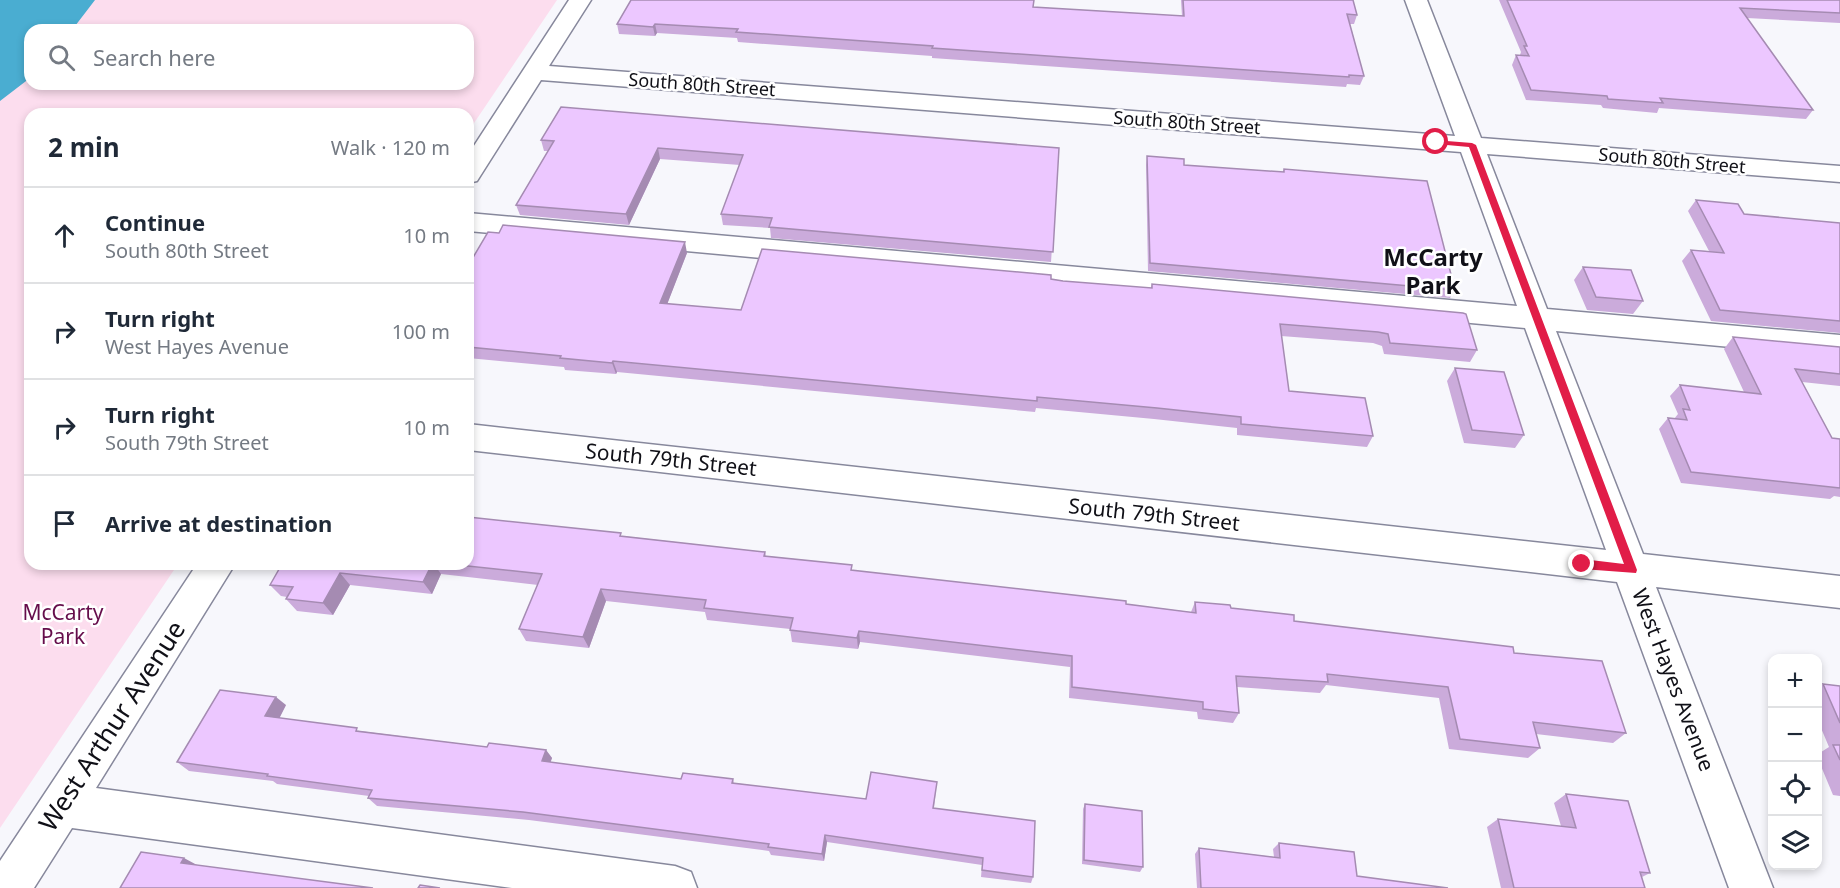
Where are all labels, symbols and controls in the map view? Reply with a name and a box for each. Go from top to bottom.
search box [24,24,474,90]
icon: search [45,41,78,74]
text: Search here [93,42,215,72]
street label: South 80th Street [628,67,777,101]
street label: South 80th Street [1113,105,1262,139]
route start [1422,128,1448,154]
text: 2 min [48,129,120,165]
text: Walk · 120 m [331,134,450,161]
street label: South 80th Street [1598,142,1747,178]
text: Continue [105,207,205,237]
icon: ahead [48,219,81,252]
text: 10 m [403,222,450,249]
text: South 80th Street [105,237,269,264]
district label: McCarty Park [1383,240,1483,301]
text: Turn right [105,303,215,333]
icon: right [48,315,81,348]
text: 100 m [392,318,450,345]
text: West Hayes Avenue [105,333,289,360]
text: Turn right [105,399,215,429]
icon: right [48,411,81,444]
text: 10 m [403,414,450,441]
text: South 79th Street [105,429,269,456]
street label: South 79th Street [584,436,758,482]
street label: South 79th Street [1067,491,1241,537]
icon: arrive [48,507,81,540]
text: Arrive at destination [105,508,332,538]
route end [1568,550,1594,576]
street label: West Hayes Avenue [1626,584,1722,775]
park label: McCarty Park [22,598,104,650]
street label: West Arthur Avenue [29,613,193,838]
map controls [1768,654,1822,870]
button: + [1768,654,1822,708]
button: − [1768,708,1822,762]
button: locate [1768,762,1822,816]
button: layers [1768,816,1822,870]

